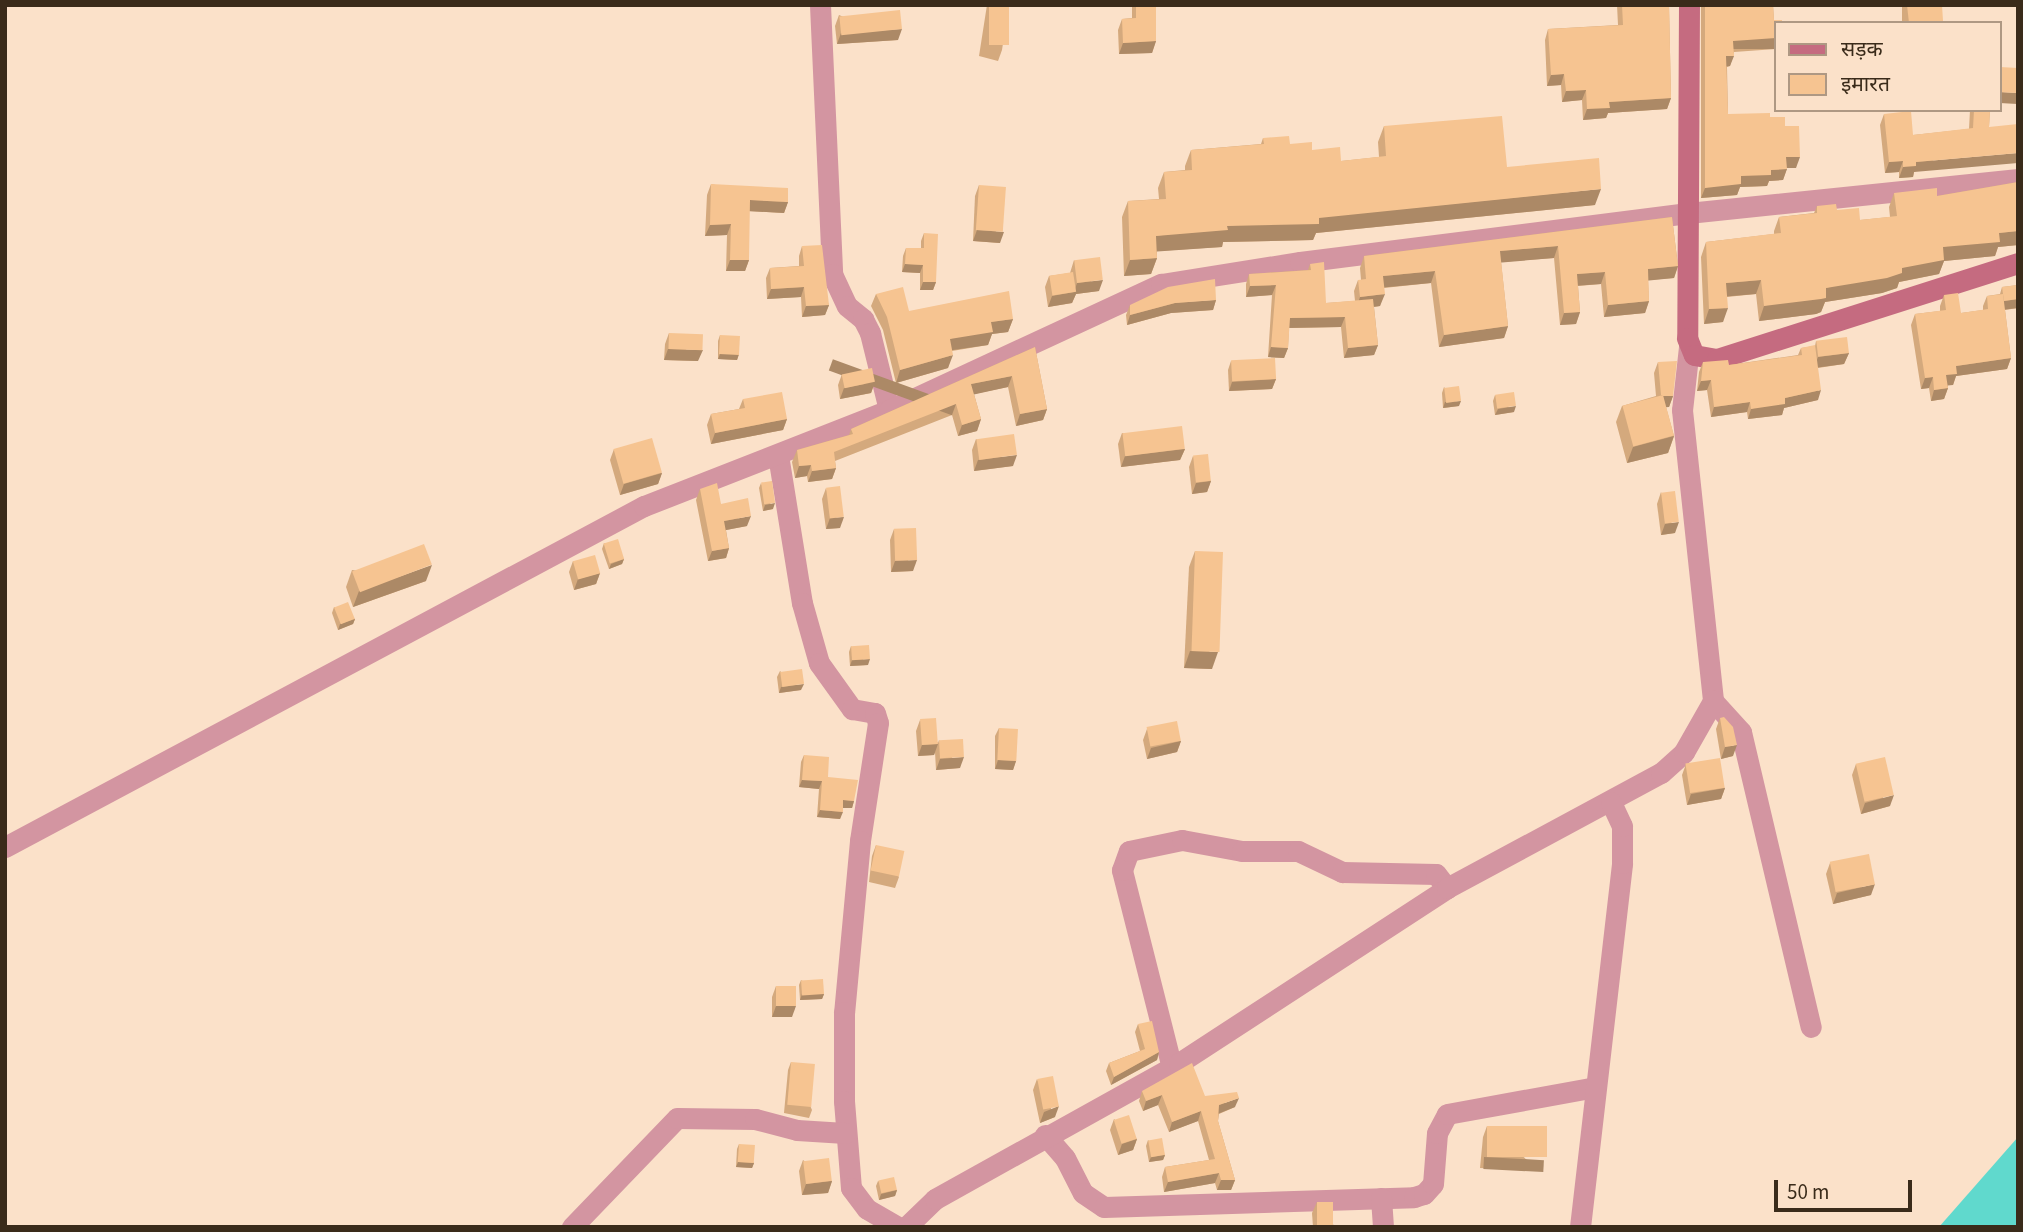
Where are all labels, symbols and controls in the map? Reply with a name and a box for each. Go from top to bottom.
legend [1774,21,2002,112]
text: सड़क [1841,34,1883,64]
text: इमारत [1841,69,1890,99]
scale bar [1778,1166,1916,1210]
text: 50 m [1787,1177,1829,1207]

